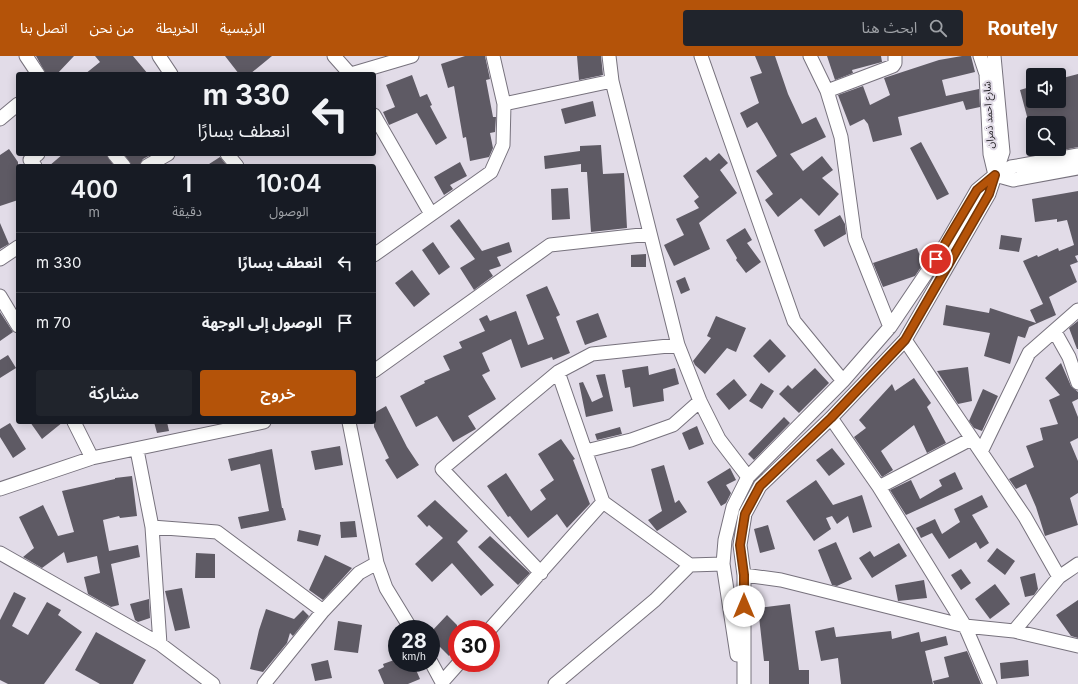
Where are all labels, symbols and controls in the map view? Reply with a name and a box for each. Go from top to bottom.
search box [683,10,963,46]
icon: search [927,17,949,39]
text: Routely [987,17,1058,40]
text: ابحث هنا [861,18,917,37]
text: اتصل بنا [20,19,68,36]
text: من نحن [90,19,134,36]
text: الخريطة [156,19,198,36]
text: الرئيسية [220,19,265,36]
map controls [1026,68,1066,156]
button: sound [1026,68,1066,108]
text: 330 m [203,78,290,112]
street label: شارع احمد ذمران [980,81,998,149]
icon: left [304,88,356,140]
button: search [1026,116,1066,156]
text: انعطف يسارًا [198,120,290,141]
text: 1 [182,169,192,198]
text: 10:04 [256,169,322,198]
text: 400 [70,175,118,204]
text: دقيقة [172,203,202,219]
text: الوصول [269,203,309,219]
text: m [88,204,100,220]
pin [919,242,953,276]
icon: arrive [925,248,947,270]
icon: left [334,252,356,274]
text: 330 m [36,253,81,272]
text: انعطف يسارًا [238,253,322,272]
icon: arrive [334,312,356,334]
text: 70 m [36,313,71,332]
text: الوصول إلى الوجهة [202,313,322,332]
button: مشاركة [36,370,192,416]
button: خروج [200,370,356,416]
position arrow [723,585,765,627]
speed limit sign: 30 [448,620,500,672]
text: 28 [401,629,427,653]
text: km/h [402,650,426,662]

